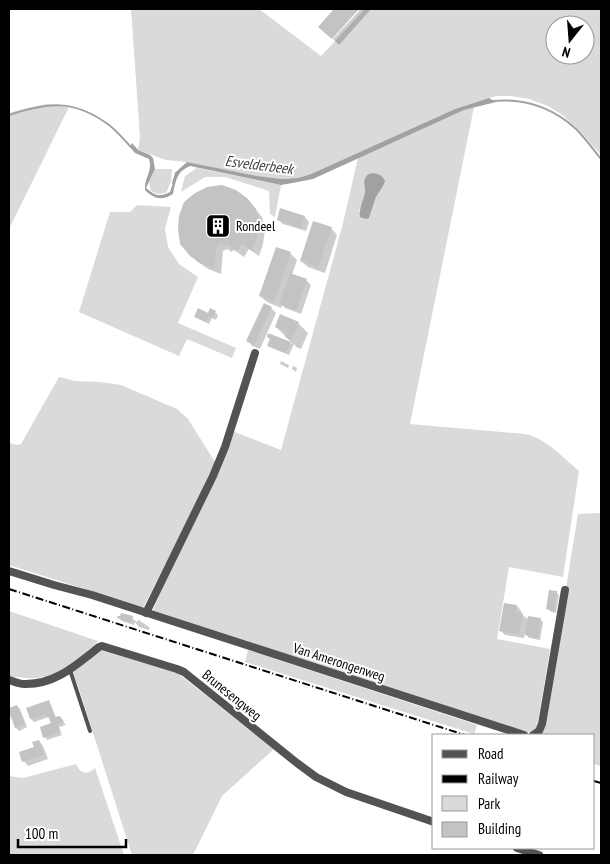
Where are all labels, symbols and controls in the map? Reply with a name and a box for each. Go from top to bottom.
north arrow [545,15,595,65]
text: N [560,43,572,62]
water label: Esvelderbeek [224,151,296,178]
building icon: Rondeel [205,213,231,239]
place label: Rondeel [236,217,276,235]
street label: Van Amerongenweg [290,638,387,685]
street label: Brunesengweg [199,666,265,724]
legend [432,734,595,849]
text: Road [478,744,504,763]
text: Railway [478,769,519,788]
text: Park [478,794,500,813]
scale bar [18,816,125,848]
text: Building [478,819,521,838]
text: 100 m [25,824,58,843]

